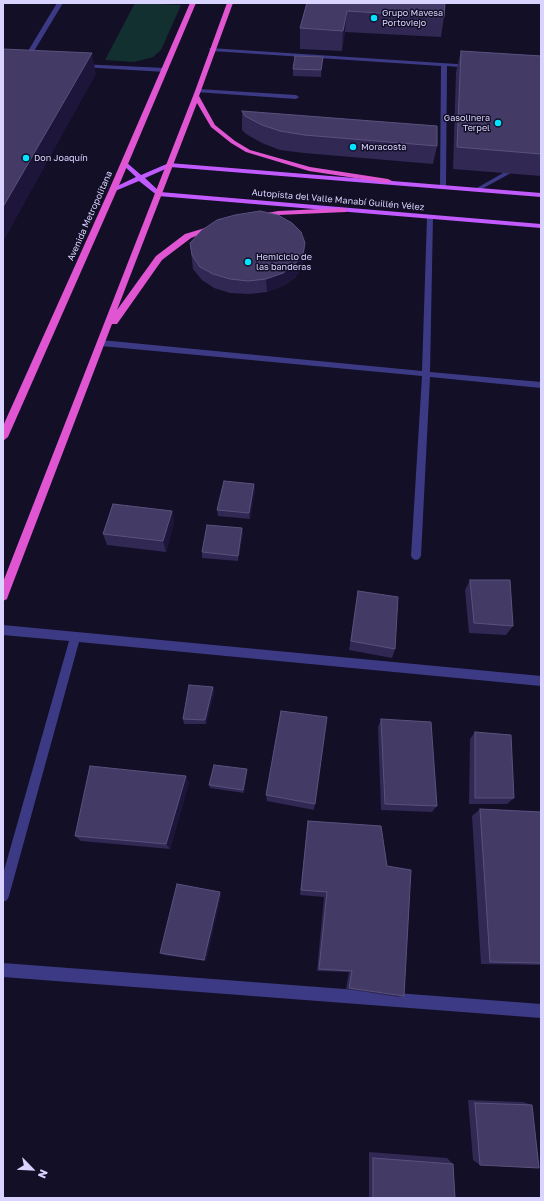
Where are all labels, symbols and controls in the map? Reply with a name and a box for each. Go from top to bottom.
place label: Grupo Mavesa Portoviejo [382,8,443,29]
marker: Grupo Mavesa Portoviejo [369,13,379,23]
place label: Gasolinera Terpel [444,113,490,134]
marker: Gasolinera Terpel [493,118,503,128]
marker: Moracosta [348,142,358,152]
place label: Moracosta [361,142,406,152]
marker: Don Joaquín [21,153,31,163]
place label: Don Joaquín [34,153,88,163]
street label: Avenida Metropolitana [65,169,115,263]
street label: Autopista del Valle Manabí Guillén Vélez [251,187,425,213]
place label: Hemiciclo de las banderas [256,252,312,273]
marker: Hemiciclo de las banderas [243,257,253,267]
north arrow [12,1149,52,1189]
text: N [36,1168,51,1181]

